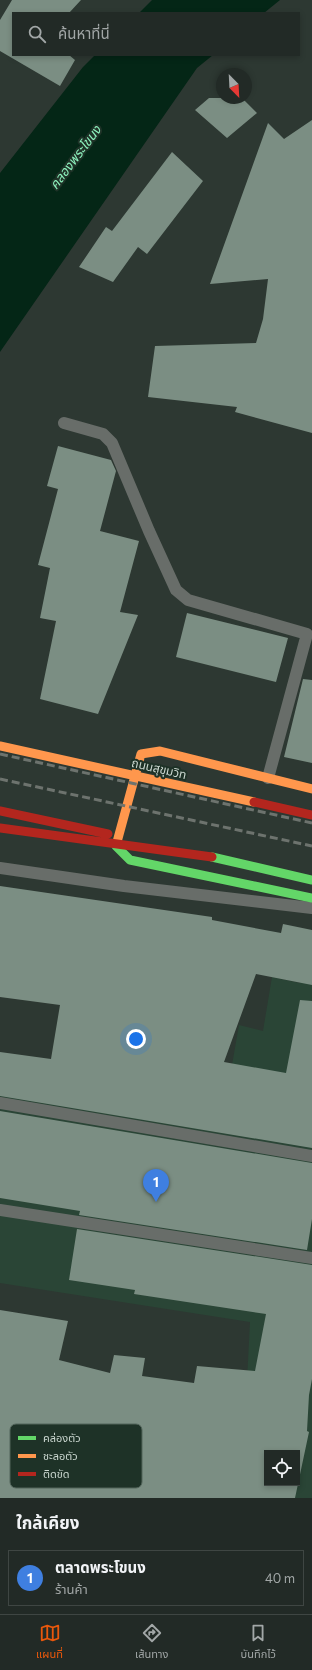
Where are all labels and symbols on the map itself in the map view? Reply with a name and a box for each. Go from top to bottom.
north arrow [216,68,252,104]
water label: คลองพระโขนง [46,121,105,192]
street label: ถนนสุขุมวิท [130,755,188,782]
your location [126,1029,146,1049]
pin: 1 [143,1169,169,1202]
legend [10,1424,142,1488]
text: คล่องตัว [43,1431,81,1444]
text: ชะลอตัว [43,1449,78,1462]
text: ติดขัด [43,1467,70,1480]

